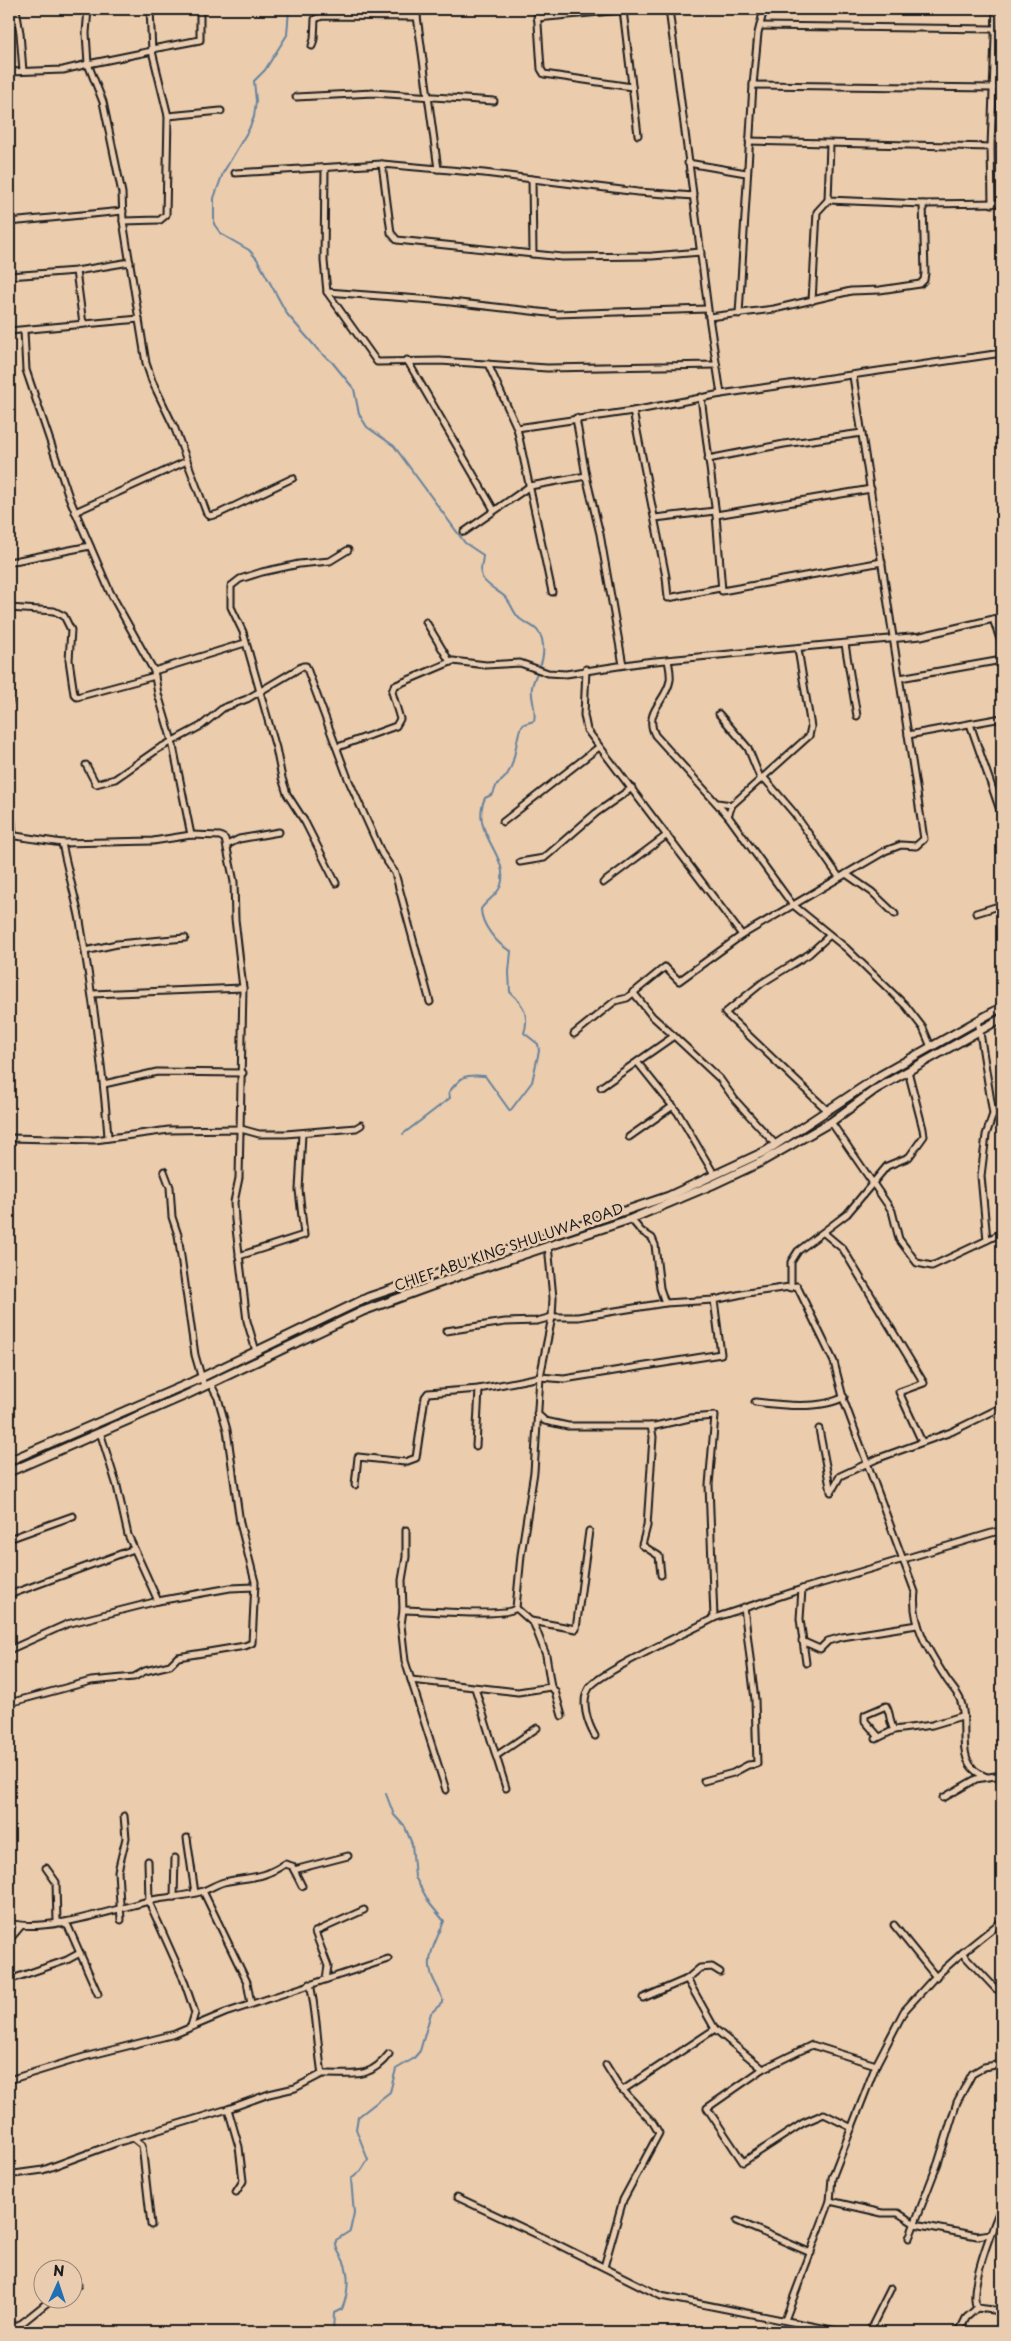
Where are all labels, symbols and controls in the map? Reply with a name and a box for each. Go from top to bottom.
street label: CHIEF ABU KING SHULUWA ROAD [391,1197,626,1296]
north arrow [32,2258,82,2308]
text: N [53,2260,65,2281]

